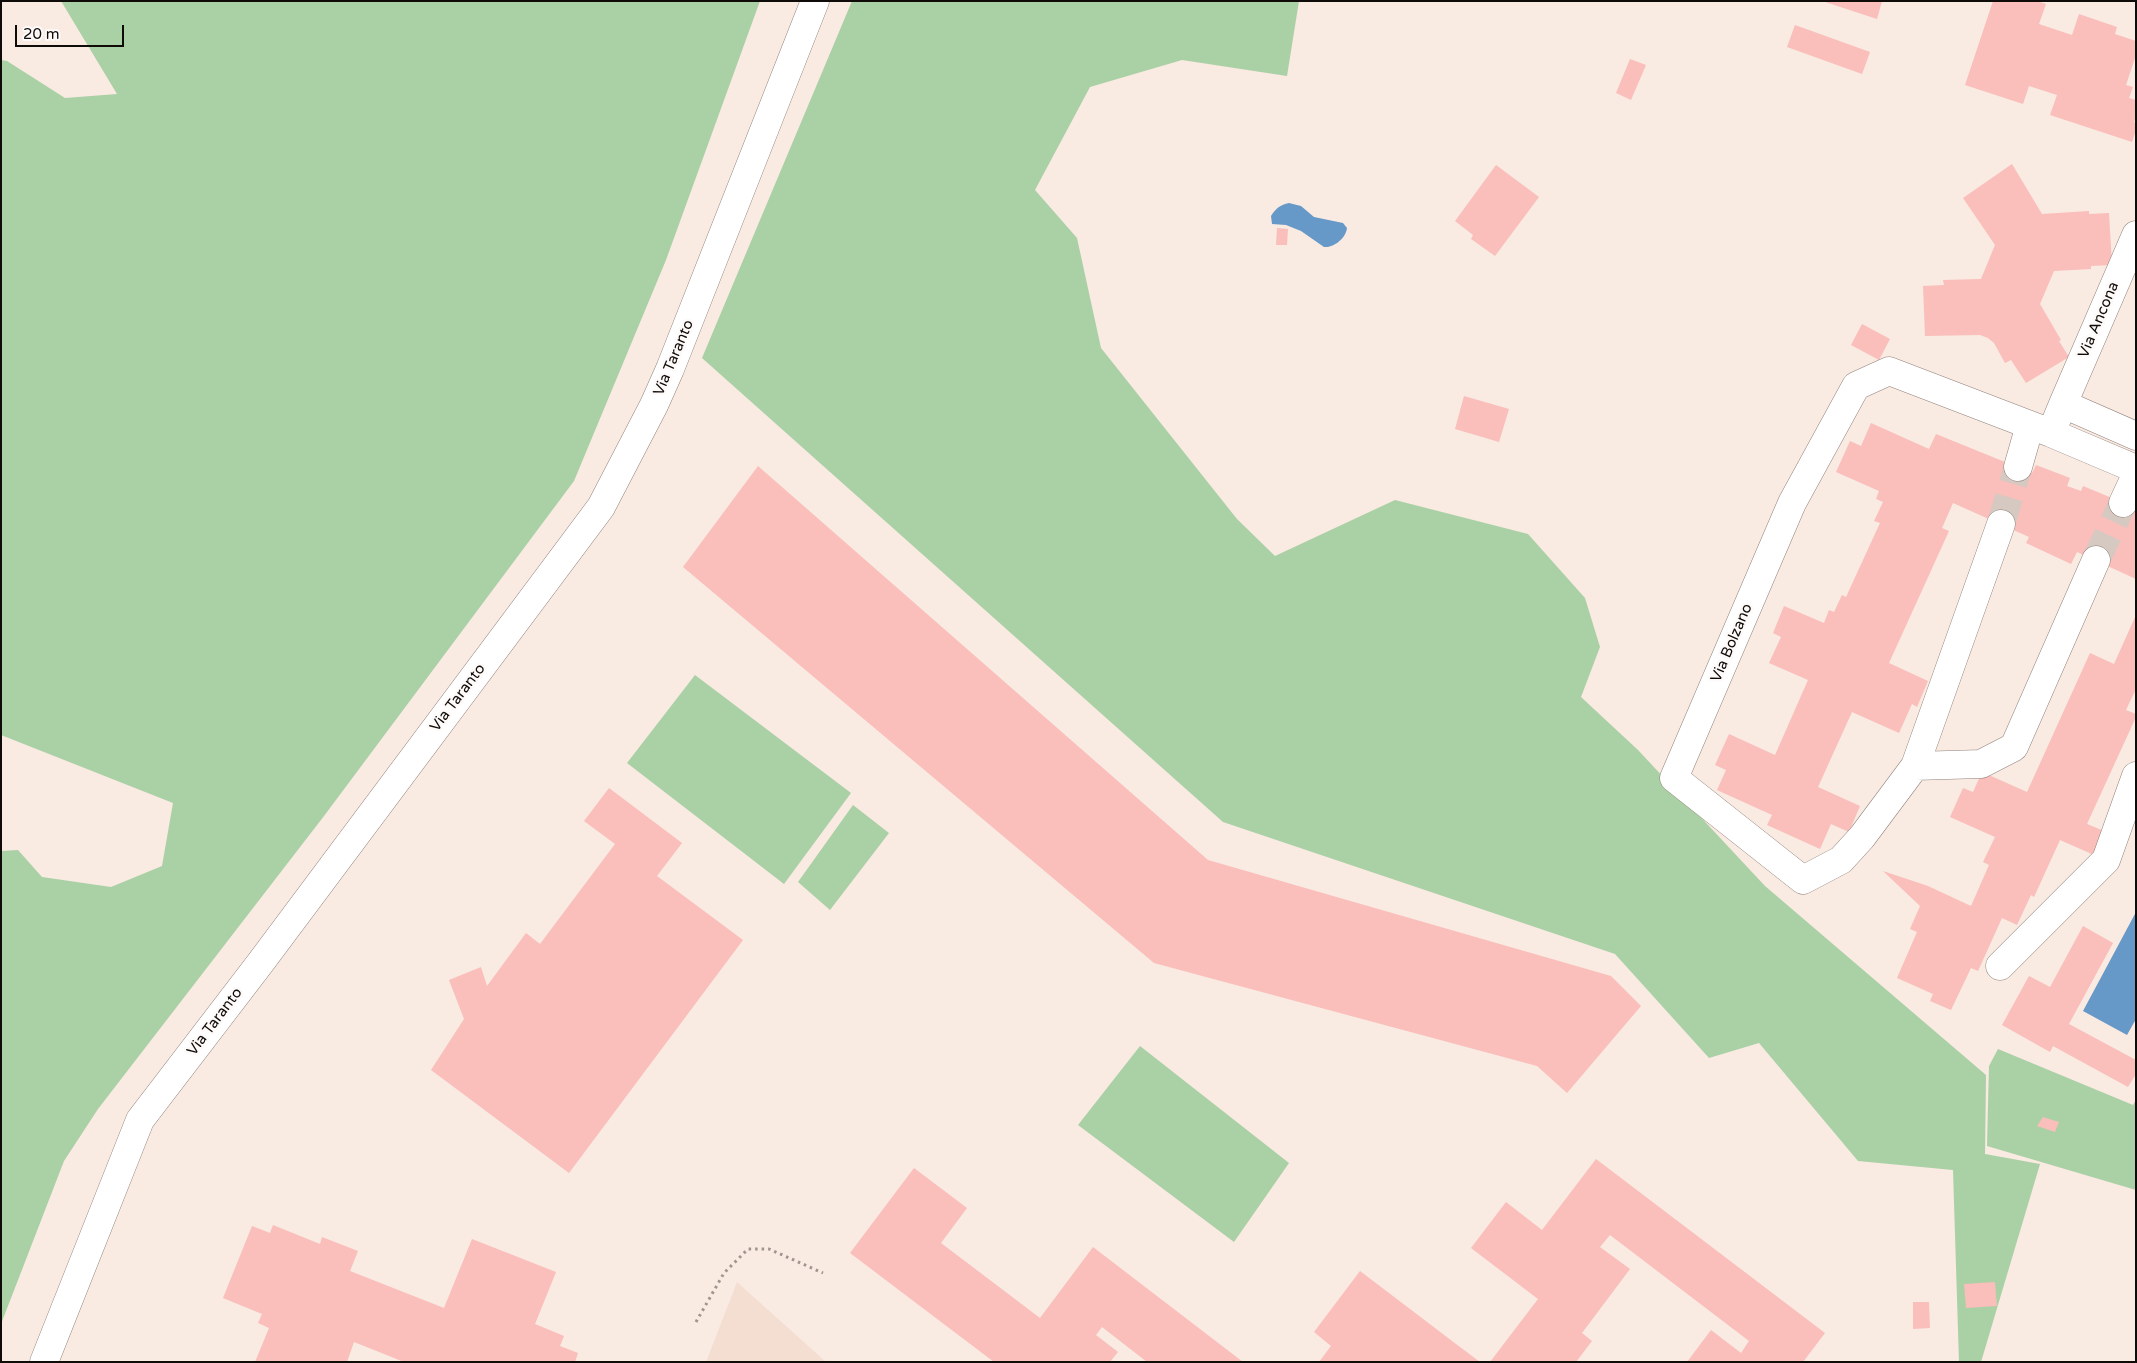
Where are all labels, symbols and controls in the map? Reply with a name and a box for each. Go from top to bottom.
scale bar [18,15,126,47]
text: 20 m [23,25,60,43]
street label: Via Ancona [2075,279,2123,361]
street label: Via Taranto [650,317,698,399]
street label: Via Bolzano [1707,601,1757,685]
street label: Via Taranto [427,660,489,736]
street label: Via Taranto [184,984,246,1060]

